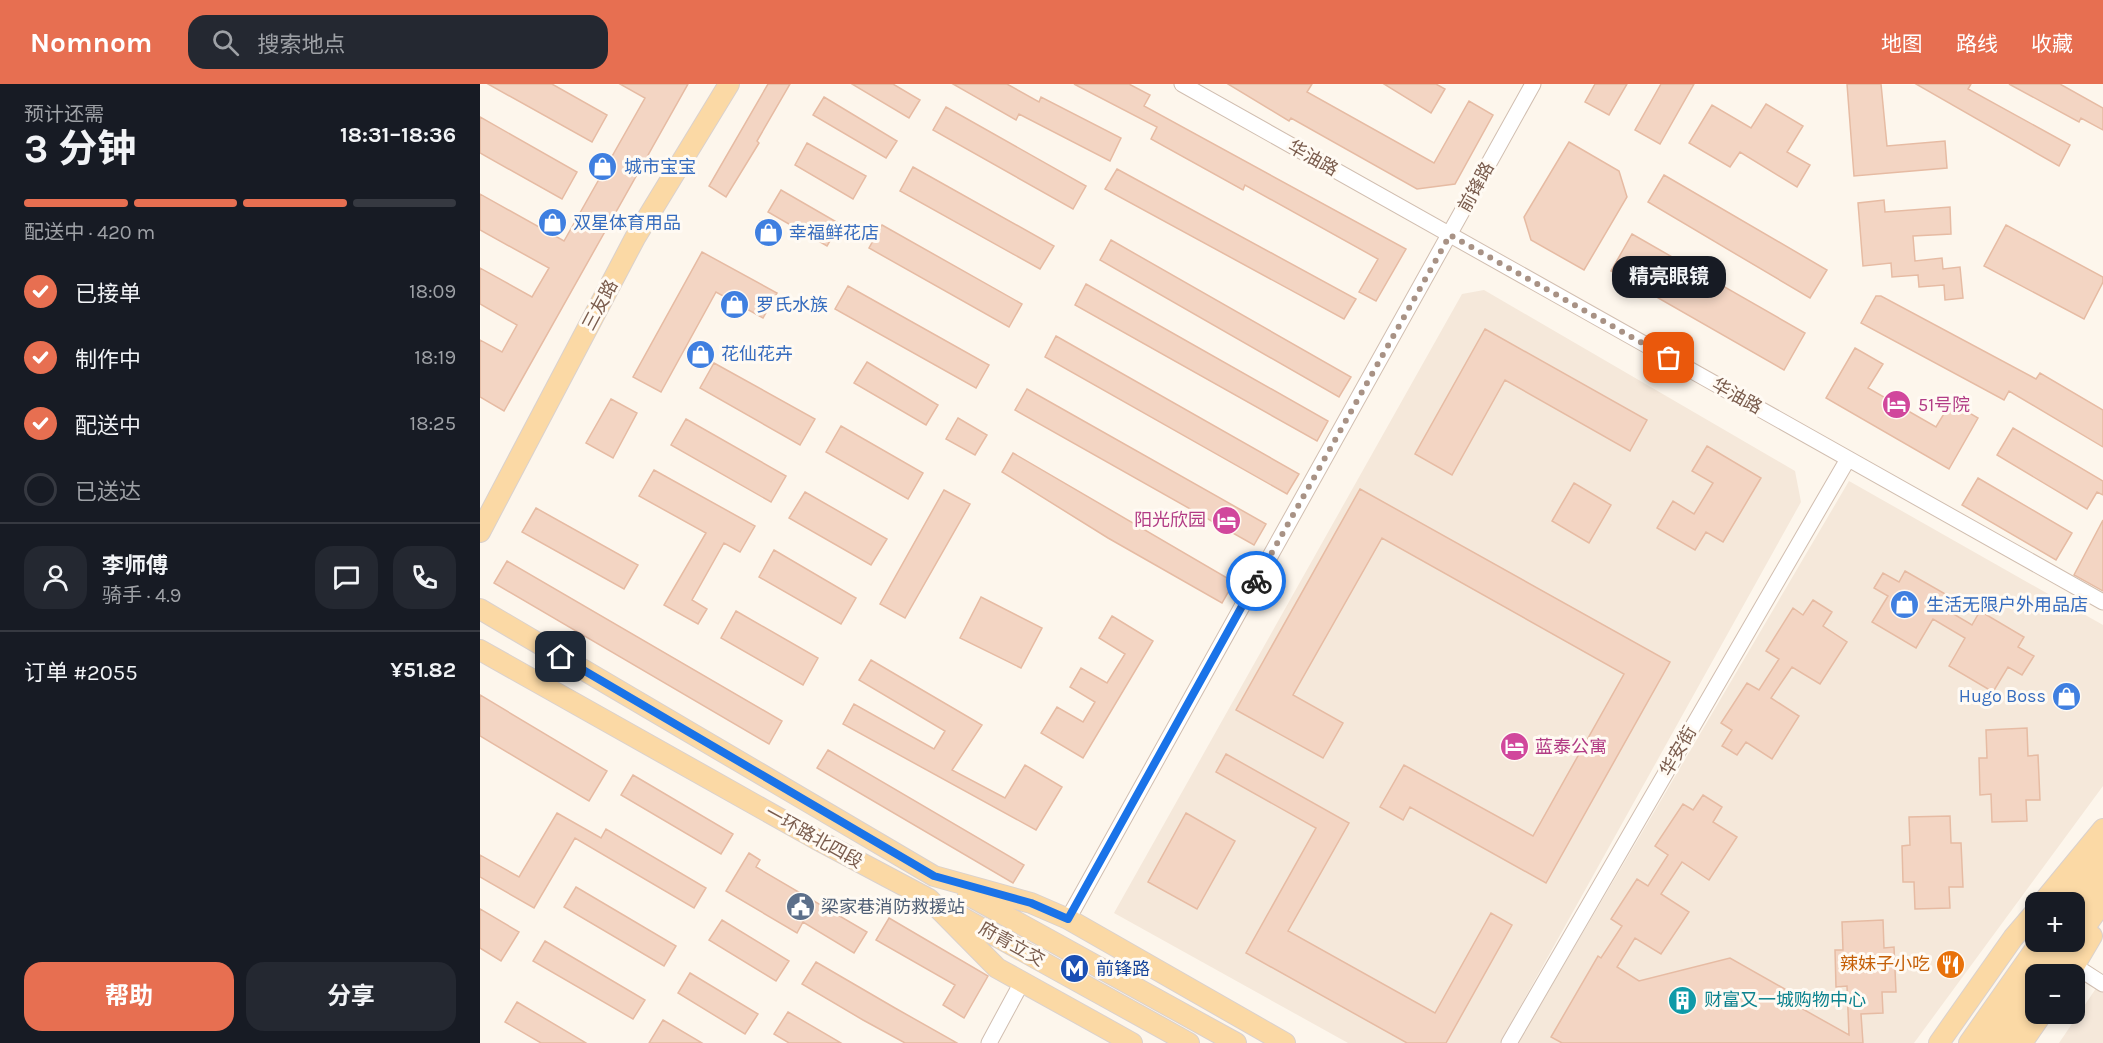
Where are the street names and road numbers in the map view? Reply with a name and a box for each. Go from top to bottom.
street label: 华油路 [1284,135,1342,181]
street label: 前锋路 [1453,158,1499,216]
street label: 三友路 [578,276,622,334]
street label: 华油路 [1708,373,1766,419]
street label: 华安街 [1655,722,1701,780]
street label: 一环路北四段 [761,801,867,873]
street label: 府青立交 [975,917,1049,971]

